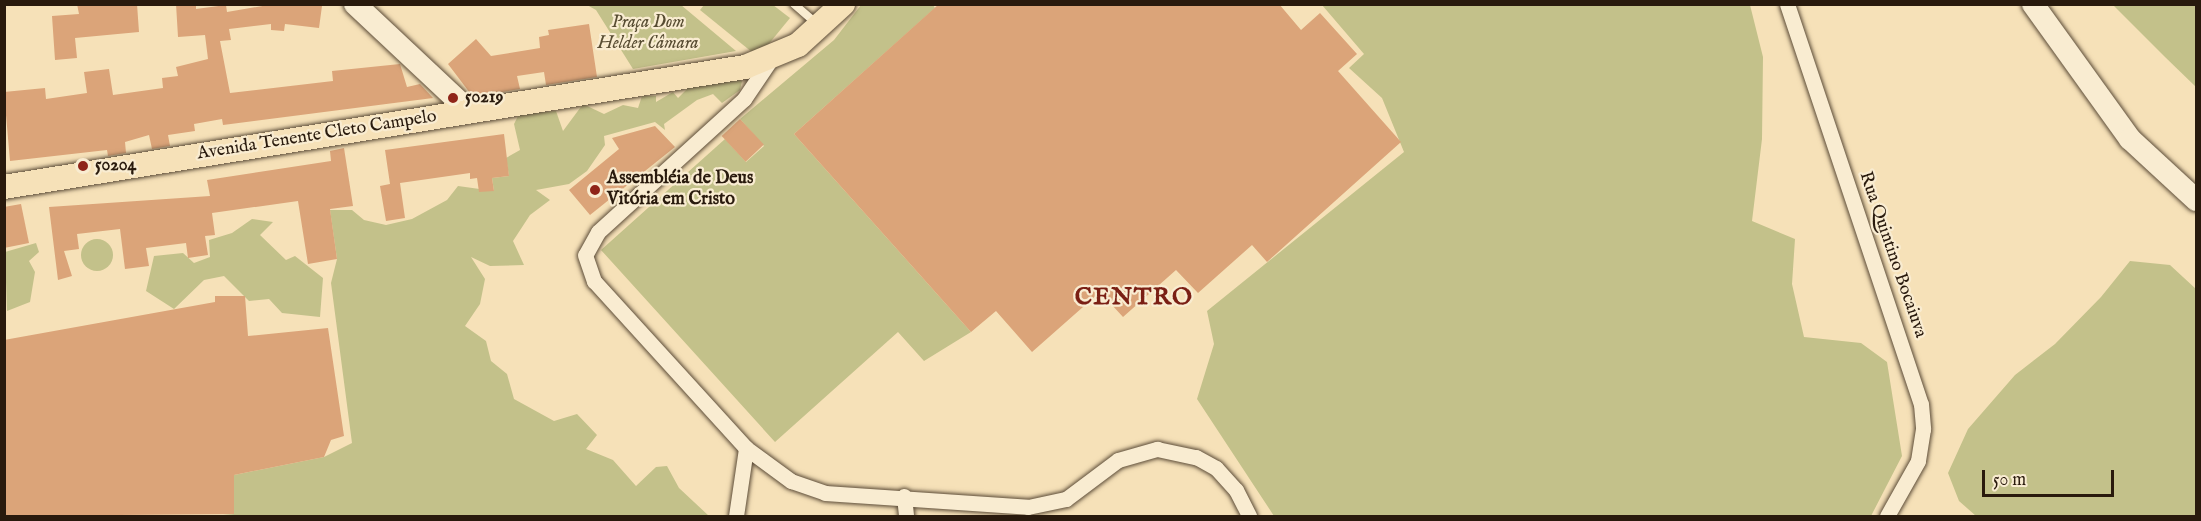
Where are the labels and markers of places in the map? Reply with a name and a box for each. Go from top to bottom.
place label: 50219 [465,87,503,109]
marker: 50219 [446,91,460,105]
place label: 50204 [95,155,136,177]
marker: 50204 [76,159,90,173]
place label: Assembléia de Deus Vitória em Cristo [607,169,753,212]
marker: Assembléia de Deus Vitória em Cristo [588,183,602,197]

